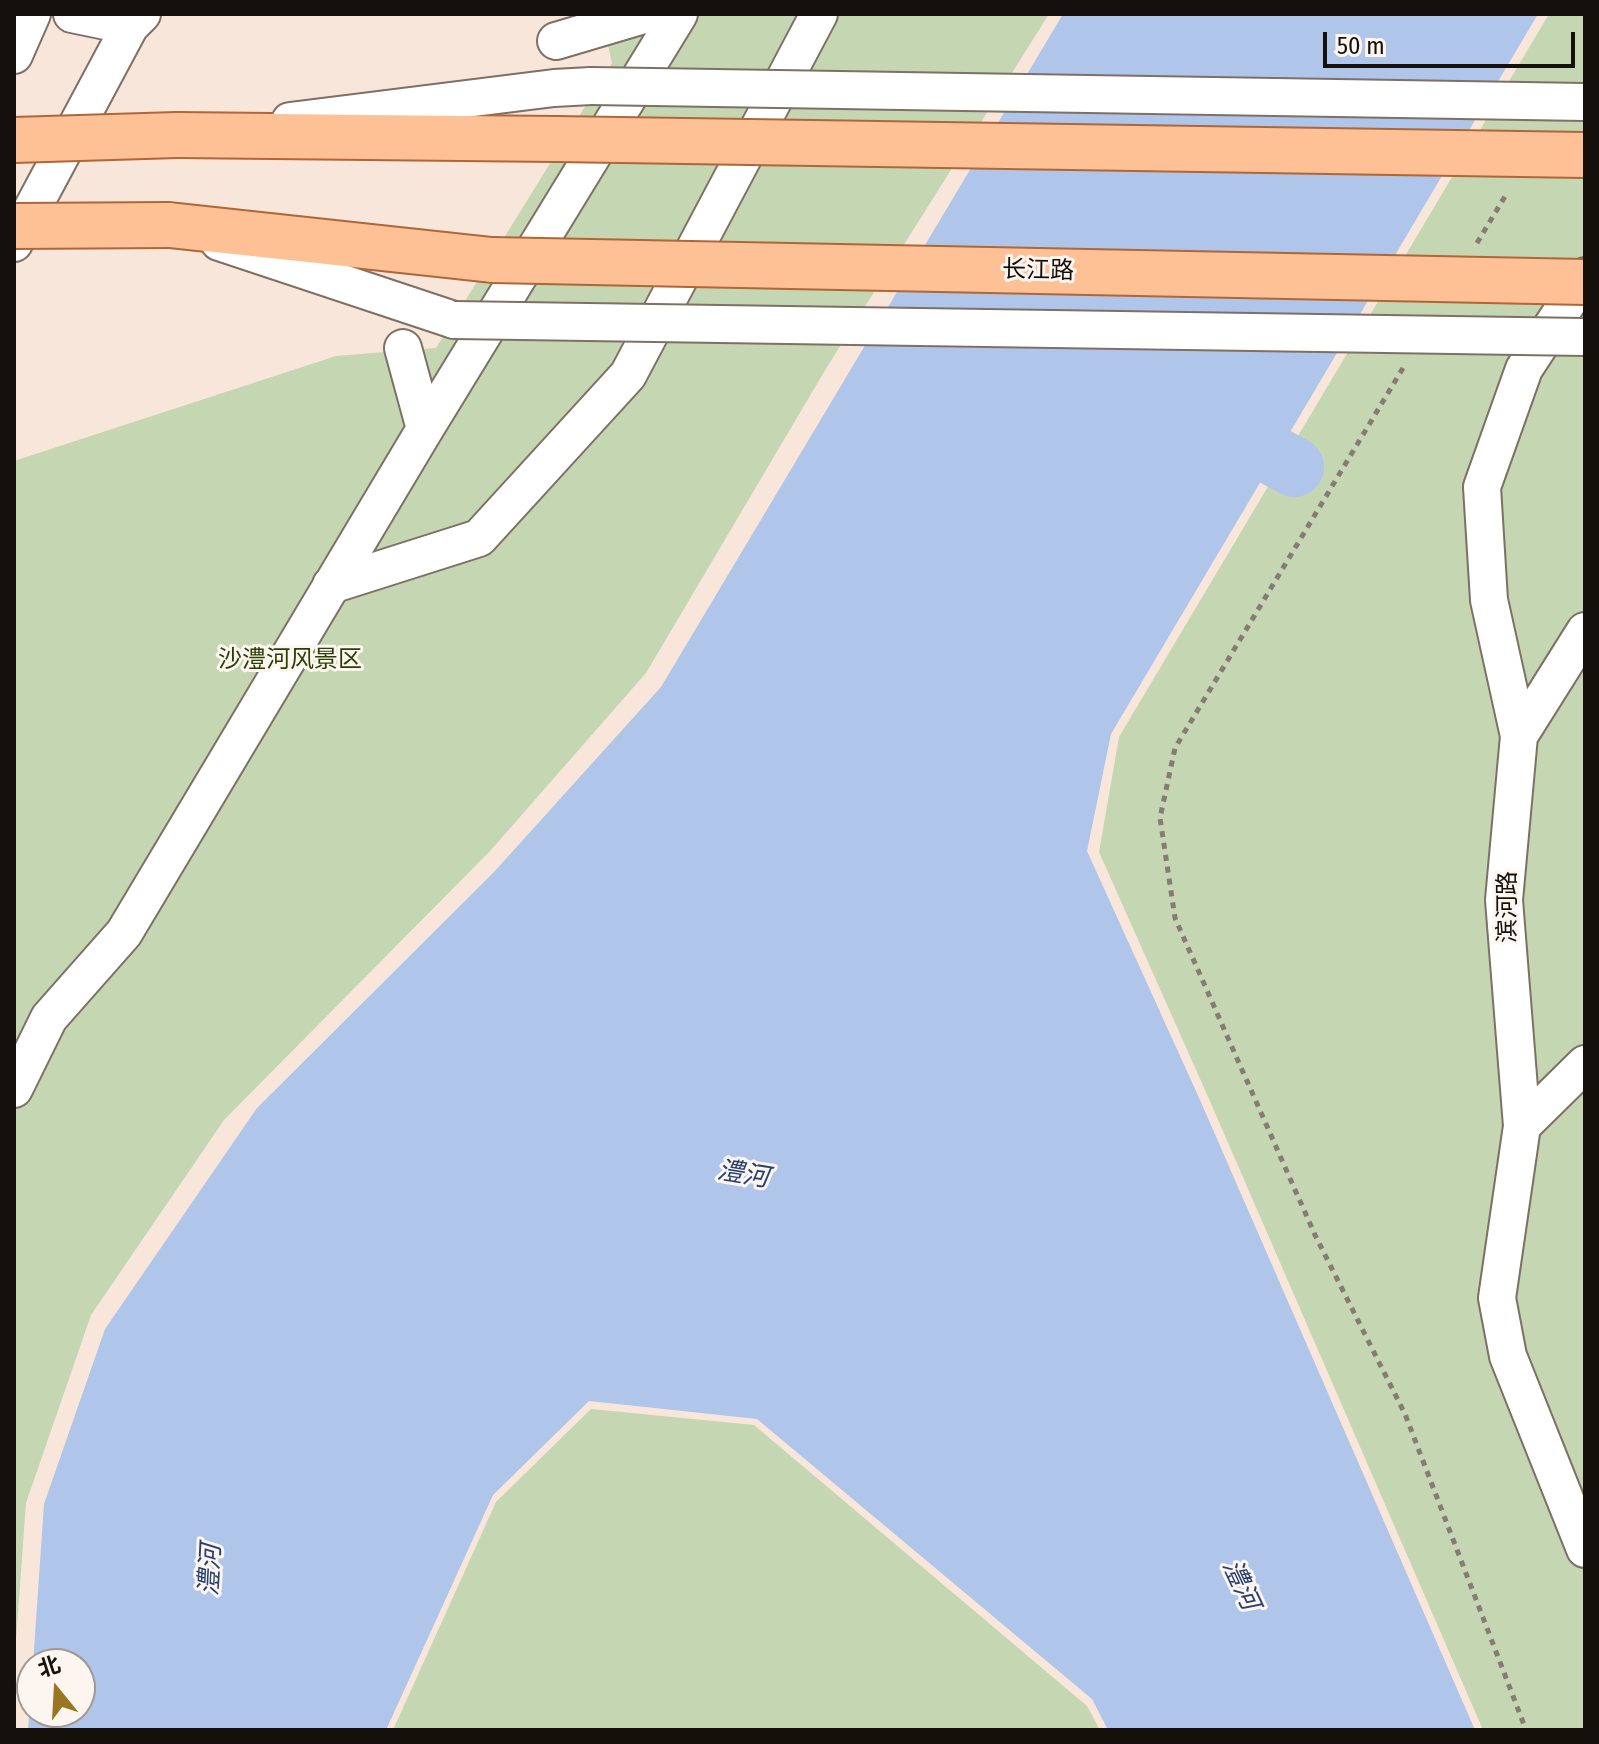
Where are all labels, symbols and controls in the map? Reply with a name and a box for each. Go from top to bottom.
scale bar [1327,16,1579,66]
text: 50 m [1337,32,1385,60]
street label: 长江路 [1002,256,1074,286]
park label: 沙澧河风景区 [218,646,362,674]
street label: 滨河路 [1494,871,1522,943]
water label: 澧河 [715,1156,771,1194]
water label: 澧河 [194,1543,228,1597]
water label: 澧河 [1215,1555,1265,1615]
north arrow [16,1648,96,1728]
text: 北 [34,1650,64,1683]

